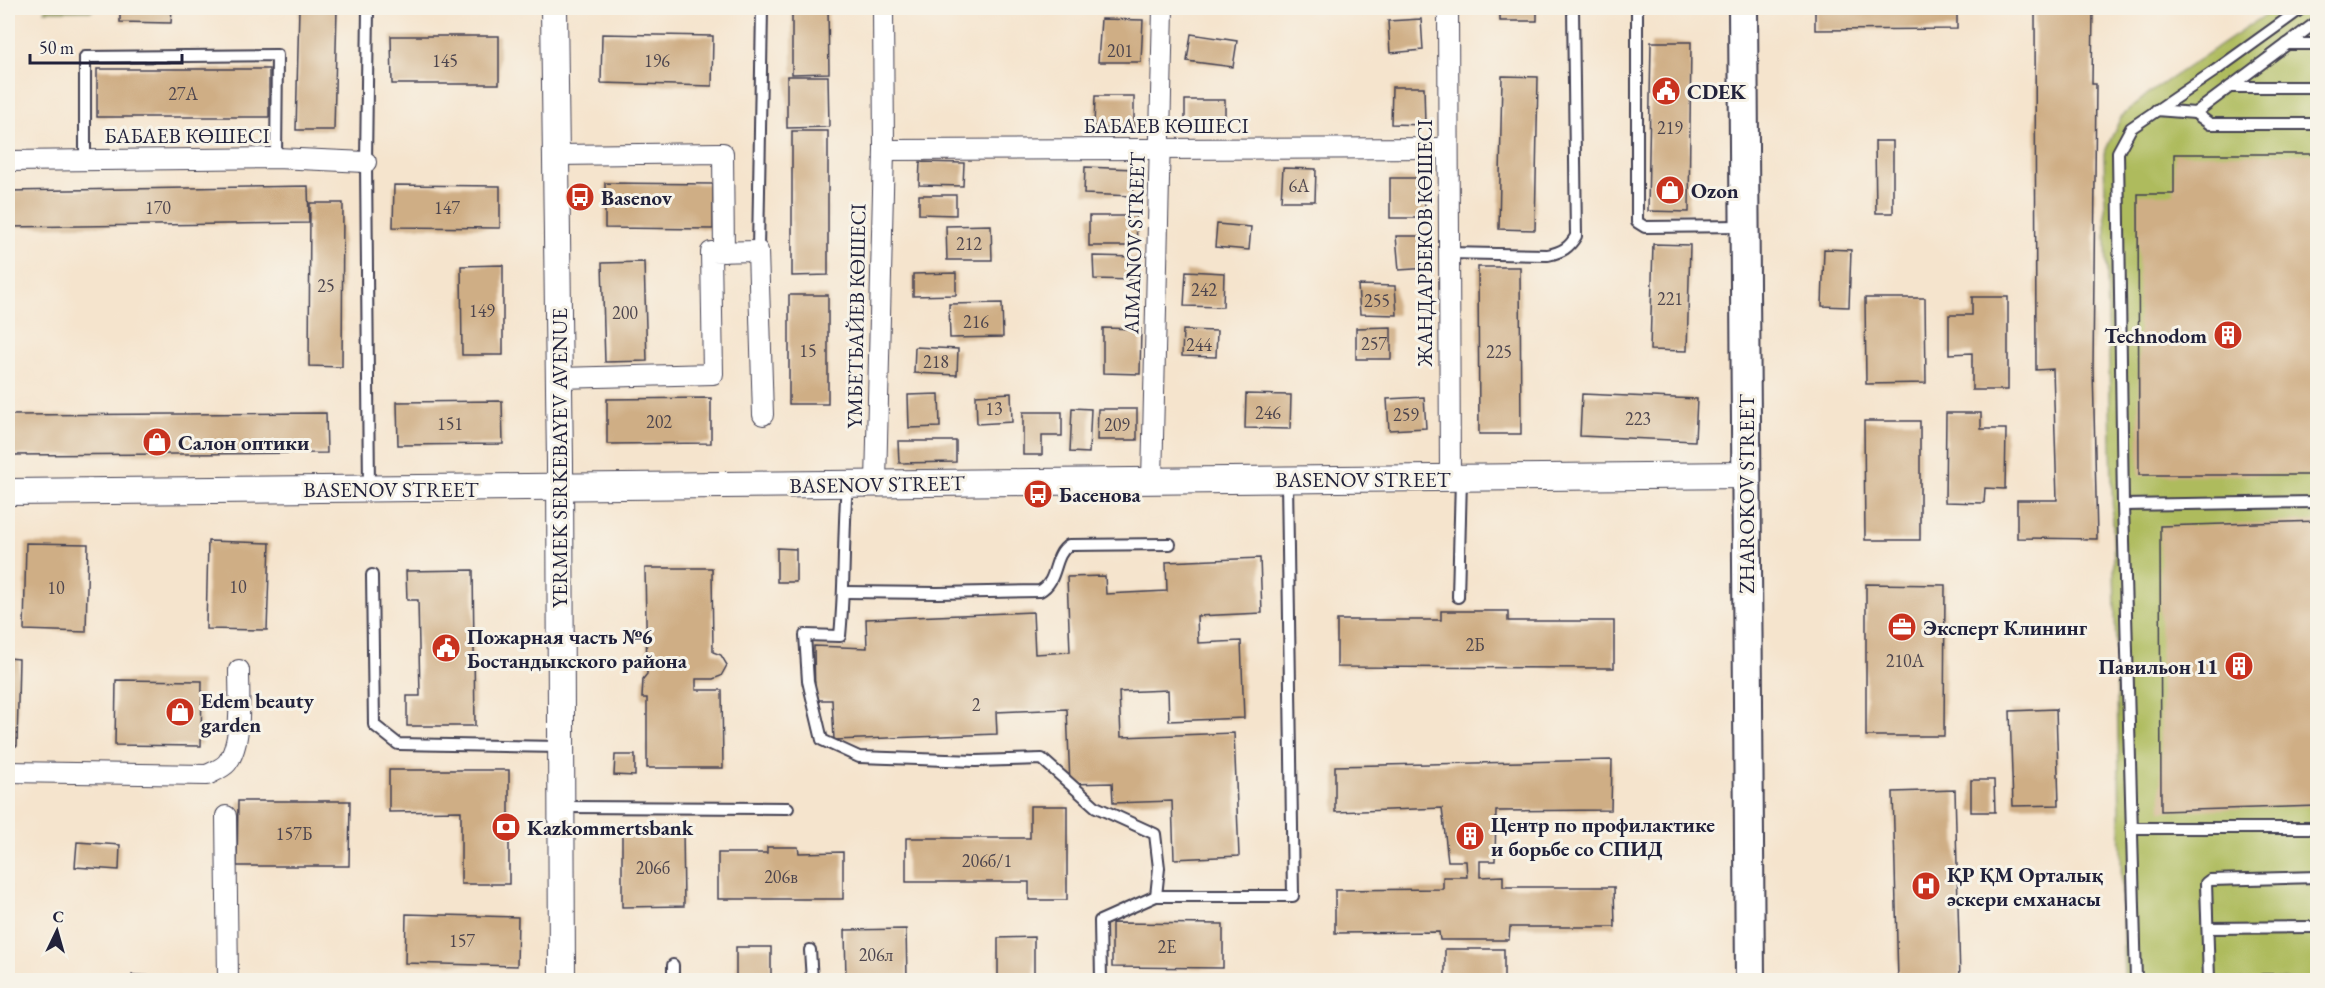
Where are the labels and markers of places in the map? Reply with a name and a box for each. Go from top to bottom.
public building icon: CDEK [1650,75,1682,107]
place label: CDEK [1687,78,1747,105]
shop icon: Ozon [1654,174,1686,206]
place label: Ozon [1691,177,1739,204]
bus stop icon: Basenov [564,181,596,213]
place label: Basenov [601,184,673,211]
building icon: Technodom [2212,319,2244,351]
place label: Technodom [2104,322,2207,349]
shop icon: Салон оптики [141,426,173,458]
place label: Салон оптики [178,429,309,456]
bus stop icon: Басенова [1022,478,1054,510]
place label: Басенова [1059,481,1142,508]
office icon: Эксперт Клининг [1886,611,1918,643]
place label: Эксперт Клининг [1923,614,2088,641]
place label: Пожарная часть №6 Бостандыкского района [467,623,688,674]
public building icon: Пожарная часть №6 Бостандыкского района [430,632,462,664]
building icon: Павильон 11 [2223,650,2255,682]
place label: Павильон 11 [2098,653,2218,680]
place label: Edem beauty garden [201,687,315,738]
shop icon: Edem beauty garden [164,696,196,728]
bank icon: Kazkommertsbank [490,811,522,843]
place label: Центр по профилактике и борьбе со СПИД [1491,811,1715,862]
place label: Kazkommertsbank [527,814,694,841]
building icon: Центр по профилактике и борьбе со СПИД [1454,820,1486,852]
place label: ҚР ҚМ Орталық әскери емханасы [1947,861,2103,912]
hospital icon: ҚР ҚМ Орталық әскери емханасы [1910,870,1942,902]

